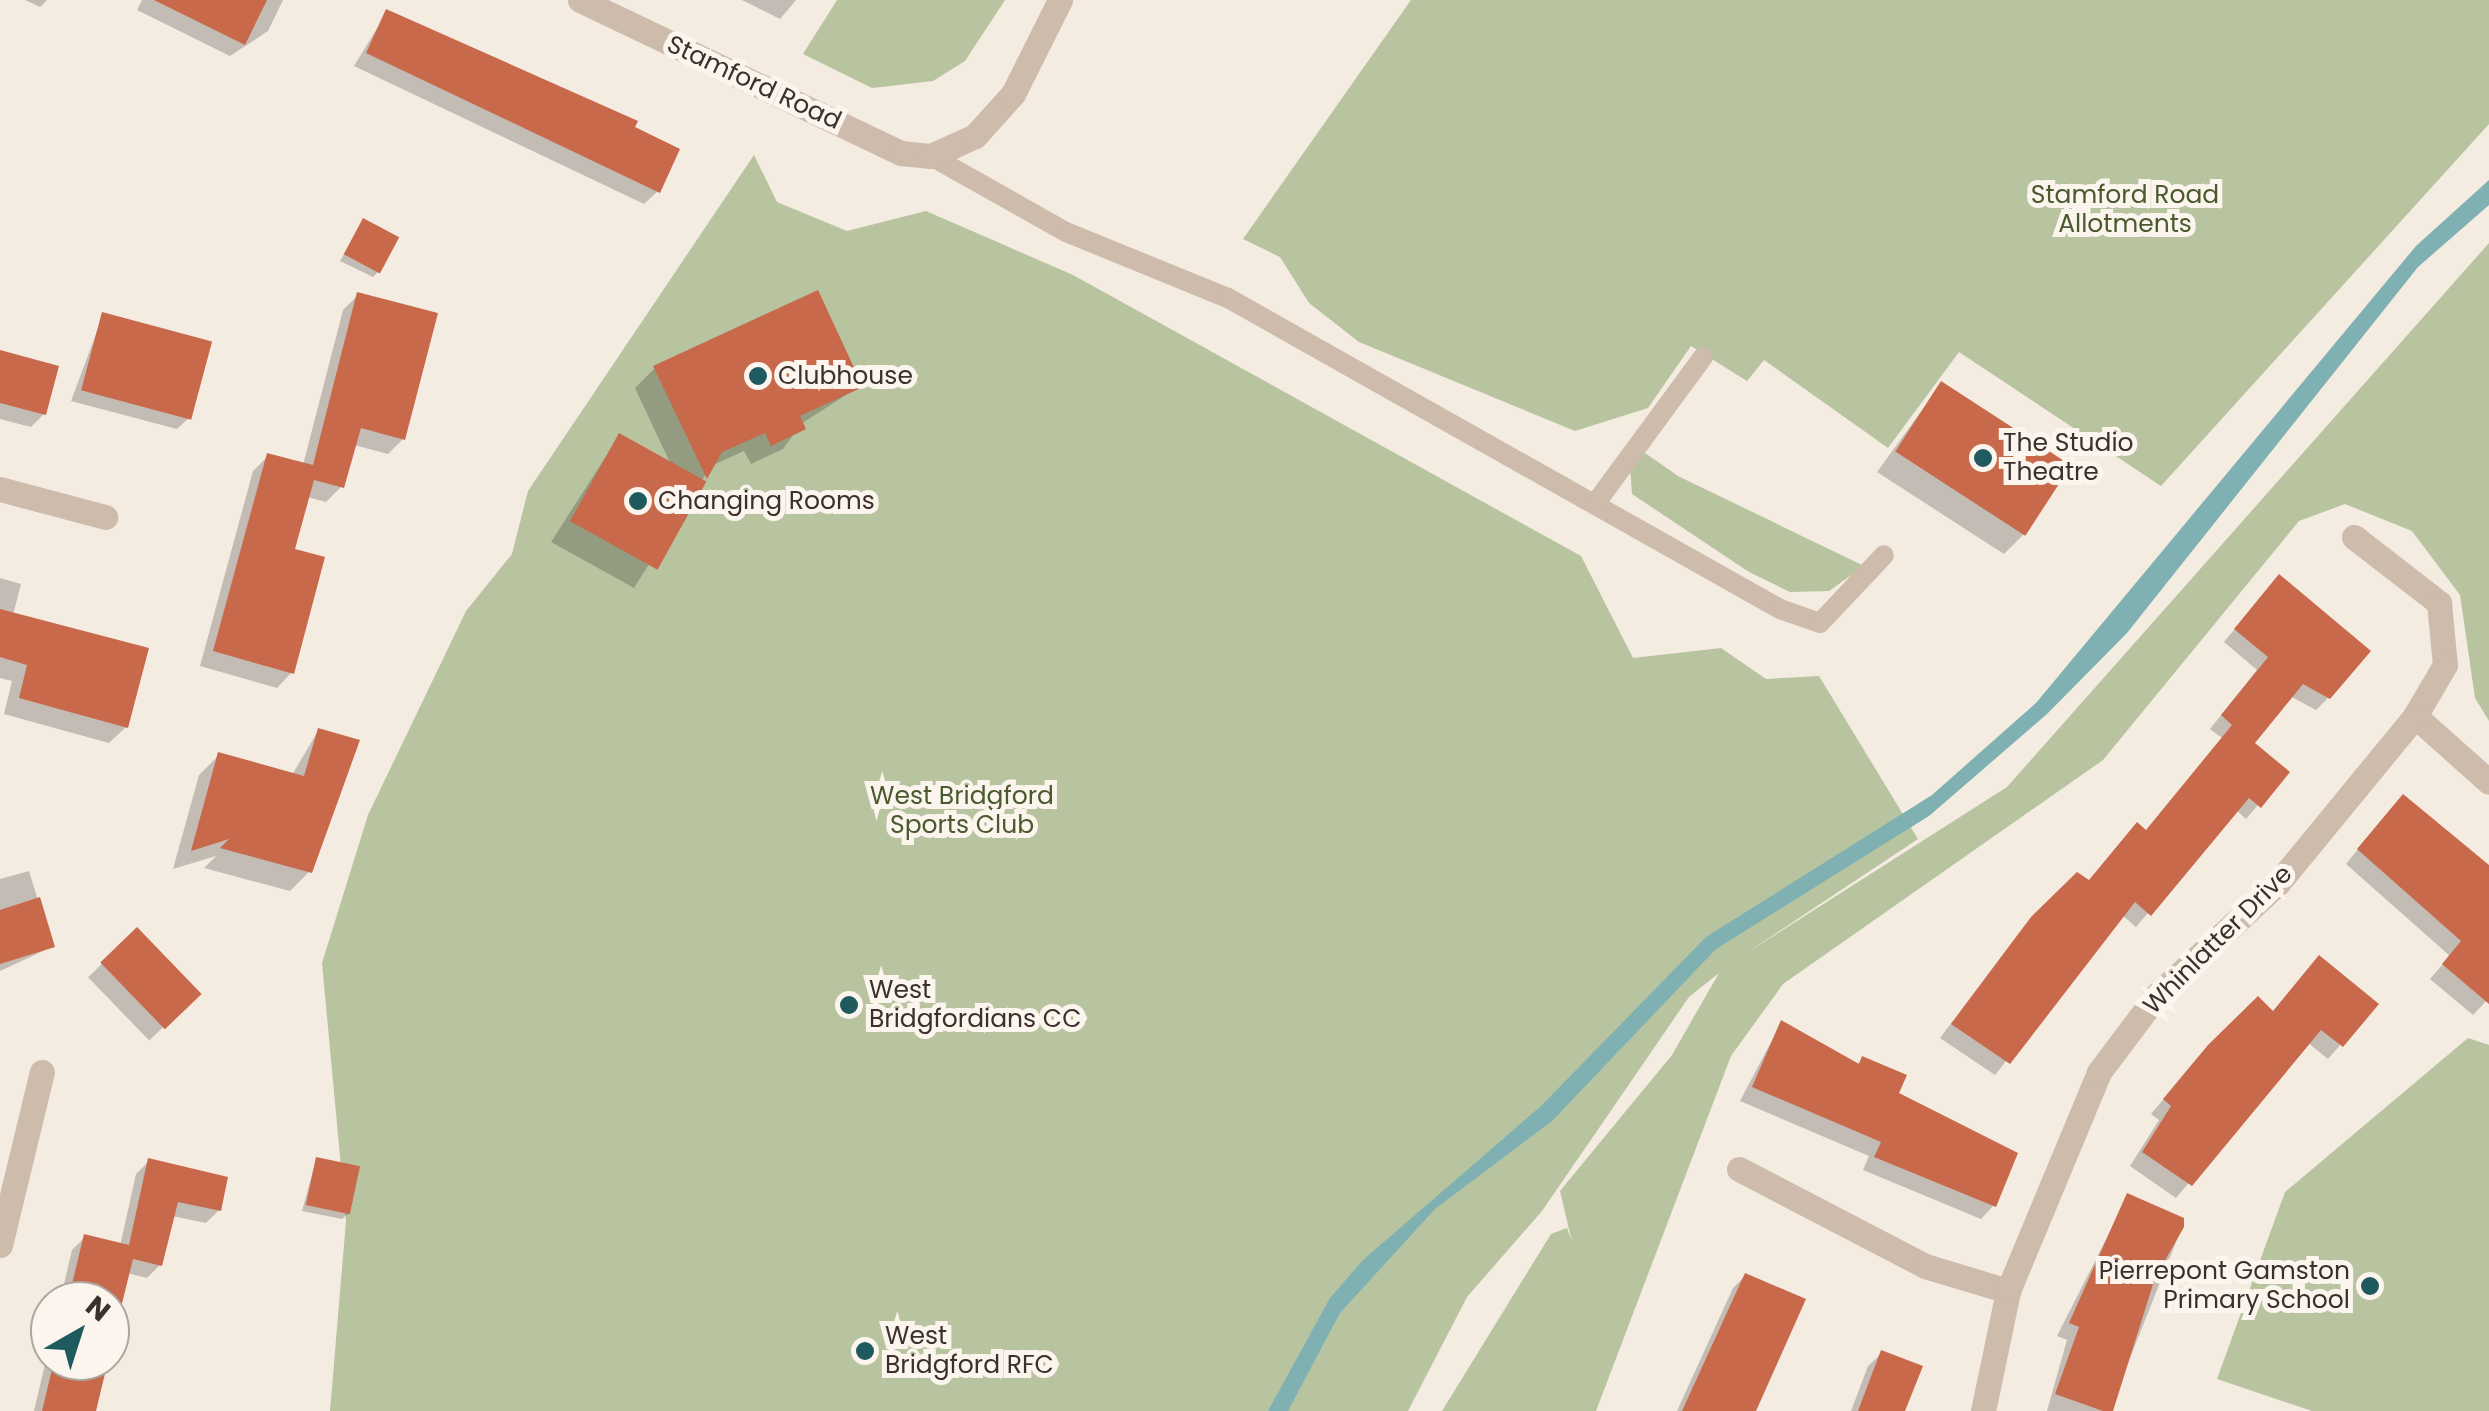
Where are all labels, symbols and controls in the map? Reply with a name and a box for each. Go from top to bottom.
street label: Stamford Road [662,30,846,136]
park label: Stamford Road Allotments [2031,181,2219,240]
place label: Clubhouse [778,361,913,391]
marker: Clubhouse [747,365,769,387]
place label: The Studio Theatre [2003,429,2134,488]
marker: The Studio Theatre [1972,447,1994,469]
place label: Changing Rooms [658,486,875,516]
marker: Changing Rooms [627,490,649,512]
park label: West Bridgford Sports Club [870,782,1054,841]
street label: Whinlatter Drive [2137,859,2299,1021]
place label: West Bridgfordians CC [869,976,1081,1035]
marker: West Bridgfordians CC [838,994,860,1016]
place label: Pierrepont Gamston Primary School [2099,1257,2350,1316]
marker: Pierrepont Gamston Primary School [2359,1275,2381,1297]
north arrow [30,1281,130,1381]
text: N [77,1287,118,1331]
place label: West Bridgford RFC [885,1322,1054,1381]
marker: West Bridgford RFC [854,1340,876,1362]

